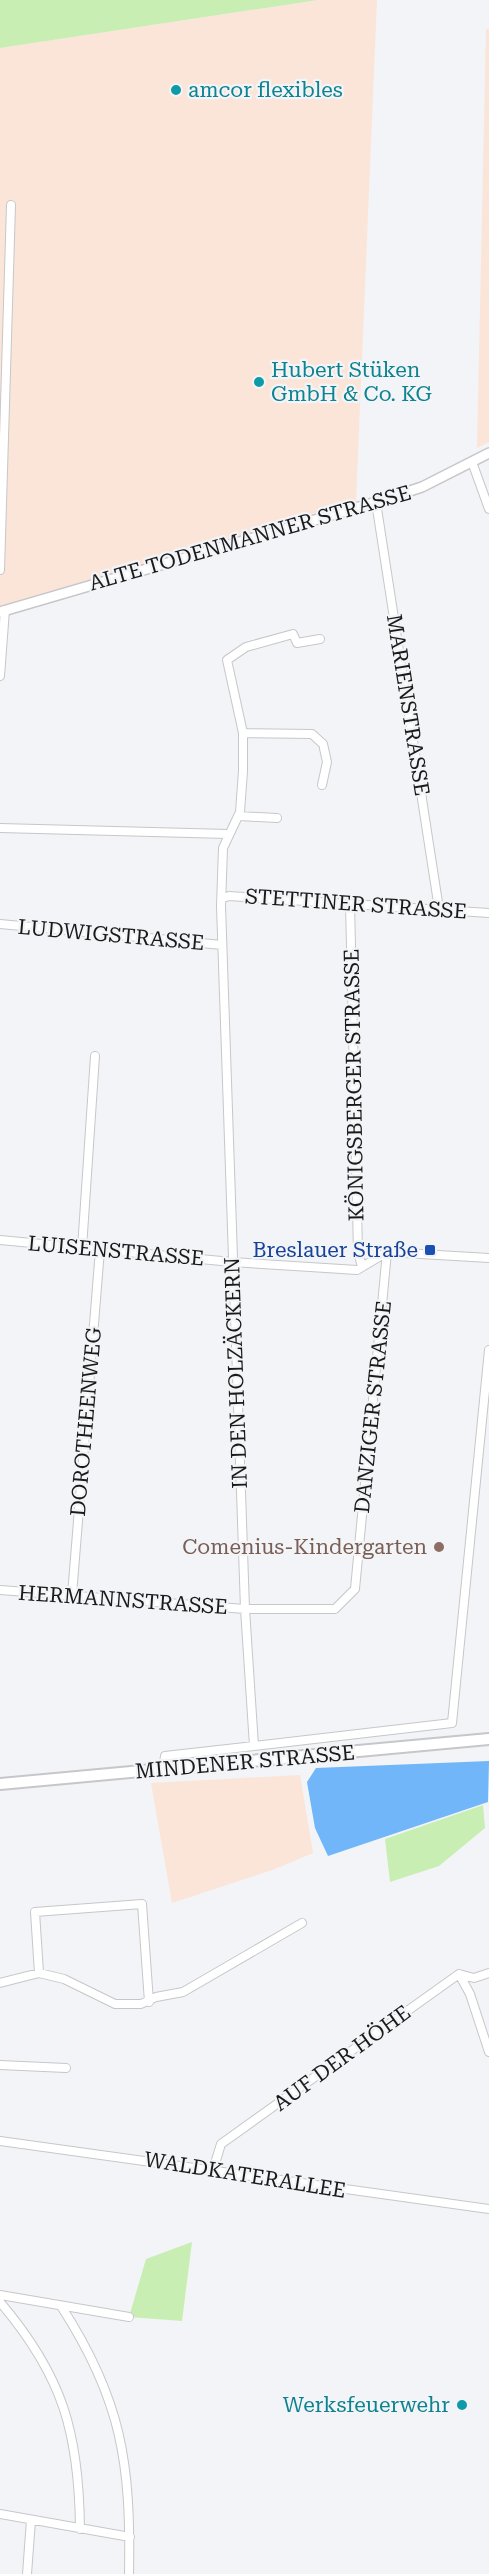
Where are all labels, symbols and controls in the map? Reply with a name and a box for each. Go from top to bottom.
place label: amcor flexibles [188,78,343,102]
marker: amcor flexibles [169,83,183,97]
place label: Hubert Stüken GmbH & Co. KG [271,358,432,406]
marker: Hubert Stüken GmbH & Co. KG [252,375,266,389]
street label: ALTE TODENMANNER STRASSE [86,480,414,596]
street label: MARIENSTRASSE [382,613,434,797]
street label: STETTINER STRASSE [244,884,468,924]
street label: LUDWIGSTRASSE [17,915,205,955]
street label: KÖNIGSBERGER STRASSE [339,948,368,1222]
street label: LUISENSTRASSE [27,1231,205,1271]
place label: Breslauer Straße [252,1238,418,1262]
marker: Breslauer Straße [423,1243,437,1257]
street label: IN DEN HOLZÄCKERN [220,1257,252,1489]
street label: DANZIGER STRASSE [350,1299,396,1515]
street label: DOROTHEENWEG [66,1326,106,1518]
place label: Comenius-Kindergarten [182,1535,427,1559]
marker: Comenius-Kindergarten [432,1540,446,1554]
street label: HERMANNSTRASSE [17,1581,229,1619]
street label: MINDENER STRASSE [134,1740,356,1784]
street label: AUF DER HÖHE [268,1999,415,2116]
street label: WALDKATERALLEE [142,2147,348,2203]
place label: Werksfeuerwehr [283,2393,450,2417]
marker: Werksfeuerwehr [455,2398,469,2412]

